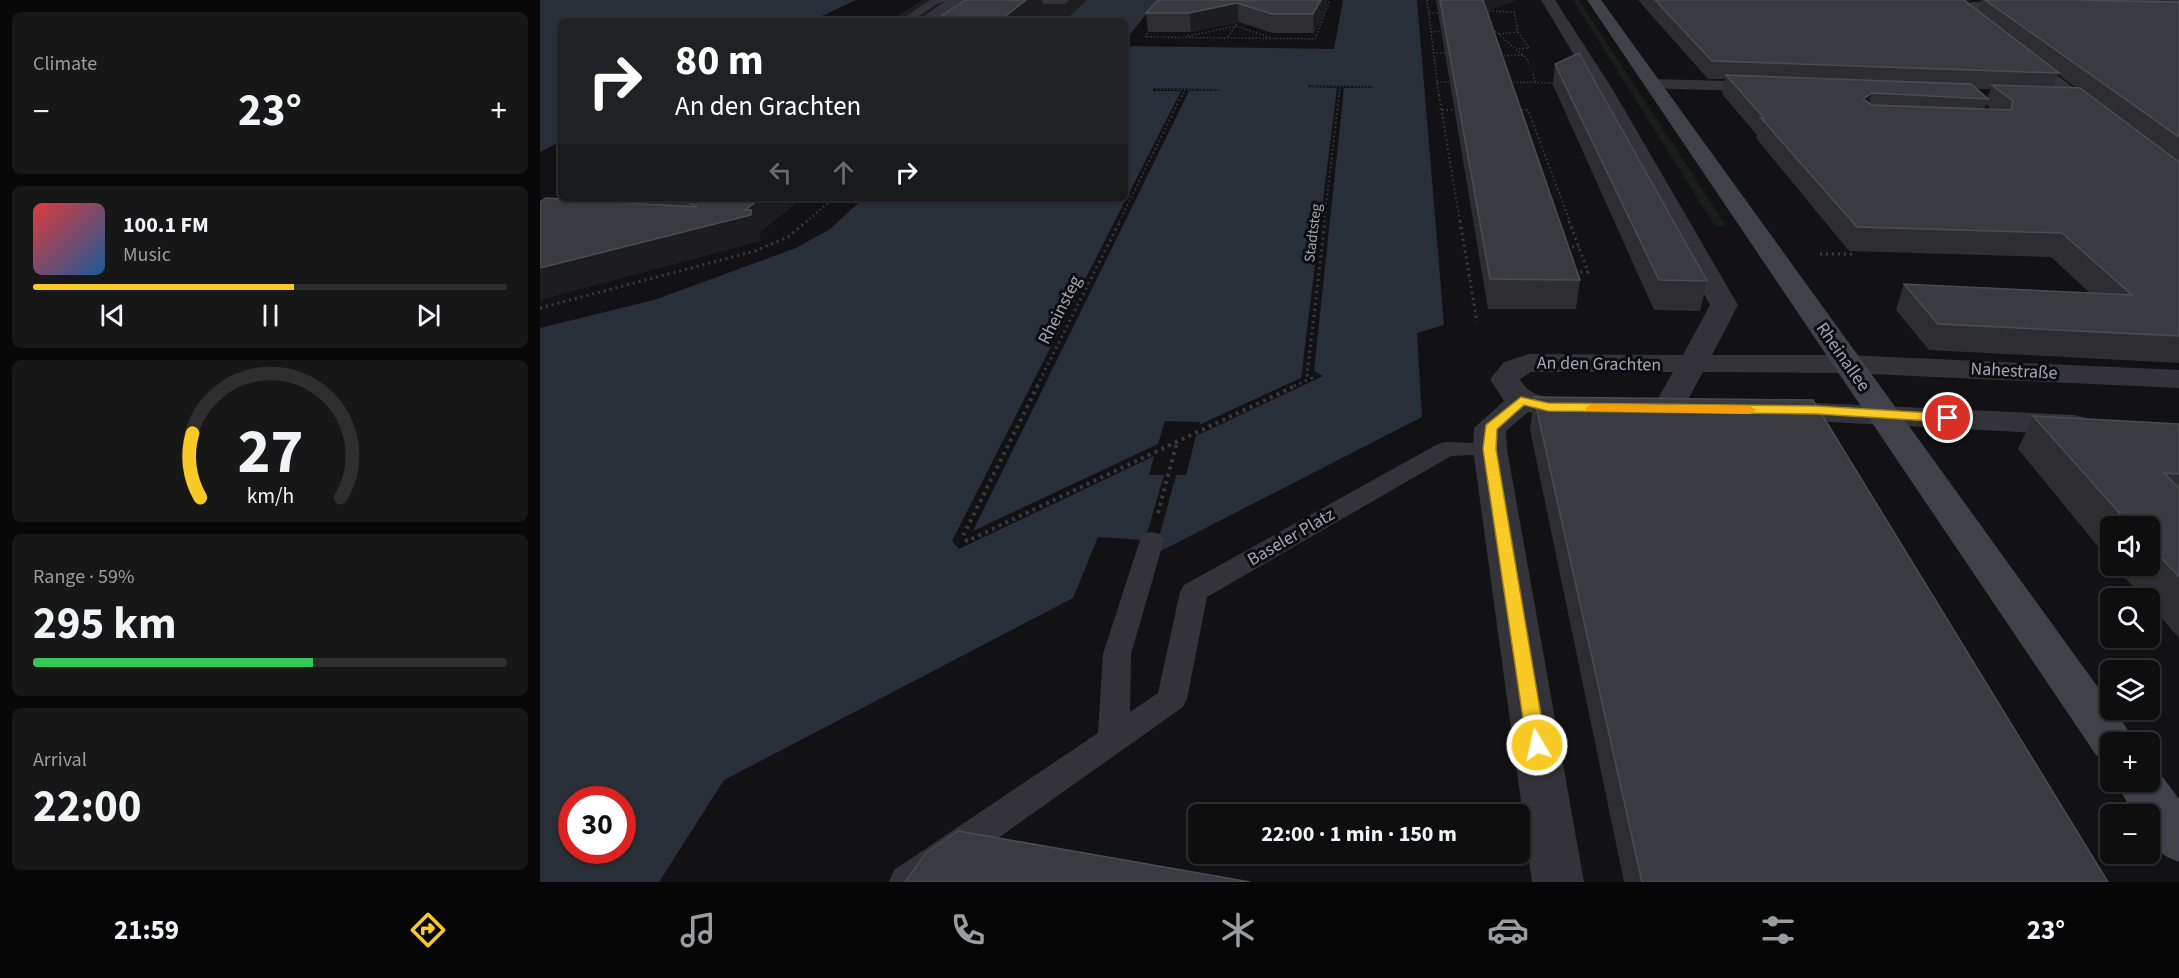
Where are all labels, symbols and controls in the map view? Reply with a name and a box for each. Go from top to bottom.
text: 80 m [675,31,764,91]
icon: right [576,42,654,120]
text: Climate [33,50,97,78]
text: 23° [238,79,302,143]
text: An den Grachten [675,87,861,126]
text: − [33,88,49,135]
text: + [491,88,507,135]
icon: left [764,156,797,189]
icon: ahead [827,156,860,189]
icon: right [890,156,923,189]
street label: Stadtsteg [1299,202,1327,264]
text: 100.1 FM [123,209,209,241]
text: Music [123,241,171,269]
street label: Rheinsteg [1032,271,1088,349]
icon: previous [96,299,129,332]
icon: pause [254,299,287,332]
icon: next [412,299,445,332]
street label: Rheinallee [1810,317,1876,397]
street label: An den Grachten [1537,350,1661,378]
street label: Nahestraße [1970,356,2058,386]
pin [1922,392,1973,443]
icon: arrive [1931,401,1964,434]
text: 27 [237,408,303,497]
text: km/h [246,481,294,512]
street label: Baseler Platz [1243,502,1339,572]
map controls [2100,516,2160,864]
button: sound [2100,516,2160,576]
text: Range · 59% [33,563,134,591]
button: search [2100,588,2160,648]
text: 295 km [33,592,177,656]
button: layers [2100,660,2160,720]
position arrow [1505,713,1569,777]
button: + [2100,732,2160,792]
text: Arrival [33,746,87,774]
text: 22:00 [33,775,142,839]
speed limit sign: 30 [558,786,636,864]
button: − [2100,804,2160,864]
text: 22:00 · 1 min · 150 m [1261,818,1457,850]
icon: directions [407,909,449,951]
icon: music [677,909,719,951]
icon: phone [947,909,989,951]
icon: climate [1217,909,1259,951]
icon: car [1487,909,1529,951]
icon: filters [1757,909,1799,951]
text: 21:59 [114,911,179,950]
text: 23° [2027,911,2065,950]

